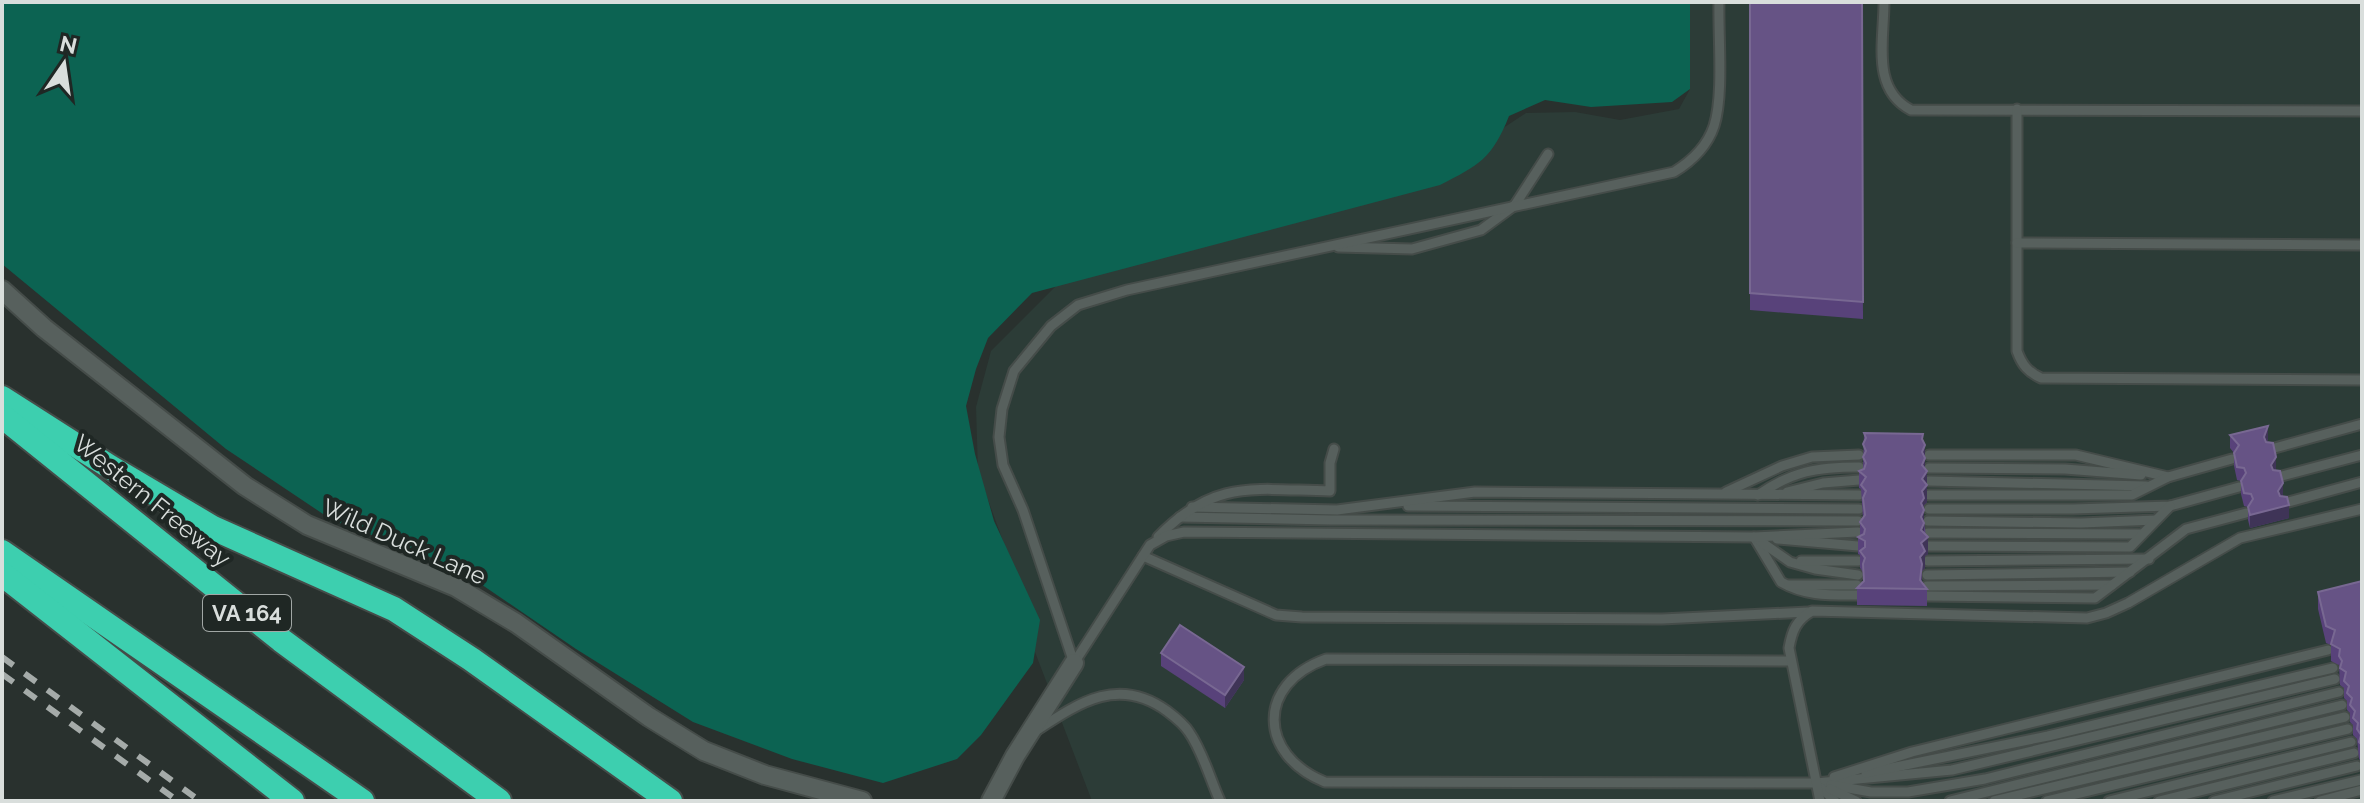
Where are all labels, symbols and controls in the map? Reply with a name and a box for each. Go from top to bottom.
north arrow [24,24,104,104]
text: N [57,30,80,59]
street label: Western Freeway [68,428,237,573]
street label: Wild Duck Lane [318,492,491,591]
road number: VA 164 [203,595,291,631]

